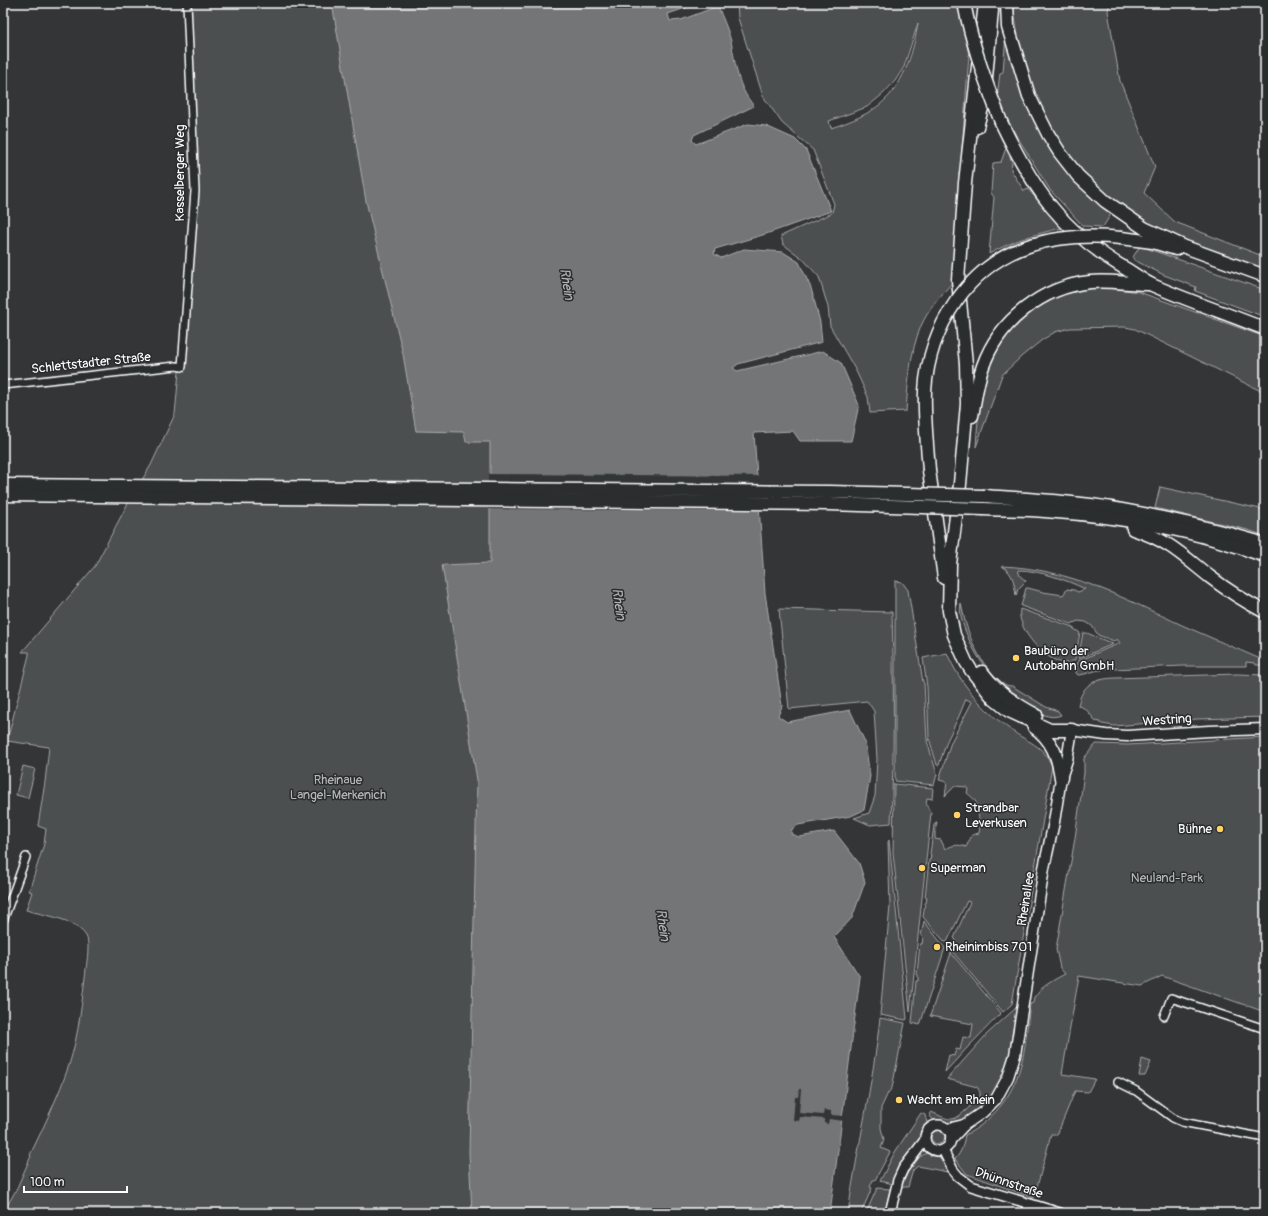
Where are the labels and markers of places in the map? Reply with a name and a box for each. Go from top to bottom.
place label: Baubüro der Autobahn GmbH [1024,643,1114,674]
marker: Baubüro der Autobahn GmbH [1011,653,1021,663]
place label: Strandbar Leverkusen [965,800,1027,831]
marker: Strandbar Leverkusen [952,810,962,820]
place label: Bühne [1178,821,1213,837]
marker: Bühne [1215,824,1225,834]
place label: Superman [930,860,986,876]
marker: Superman [917,863,927,873]
place label: Rheinimbiss 701 [945,939,1032,955]
marker: Rheinimbiss 701 [932,942,942,952]
place label: Wacht am Rhein [907,1092,995,1108]
marker: Wacht am Rhein [894,1095,904,1105]

